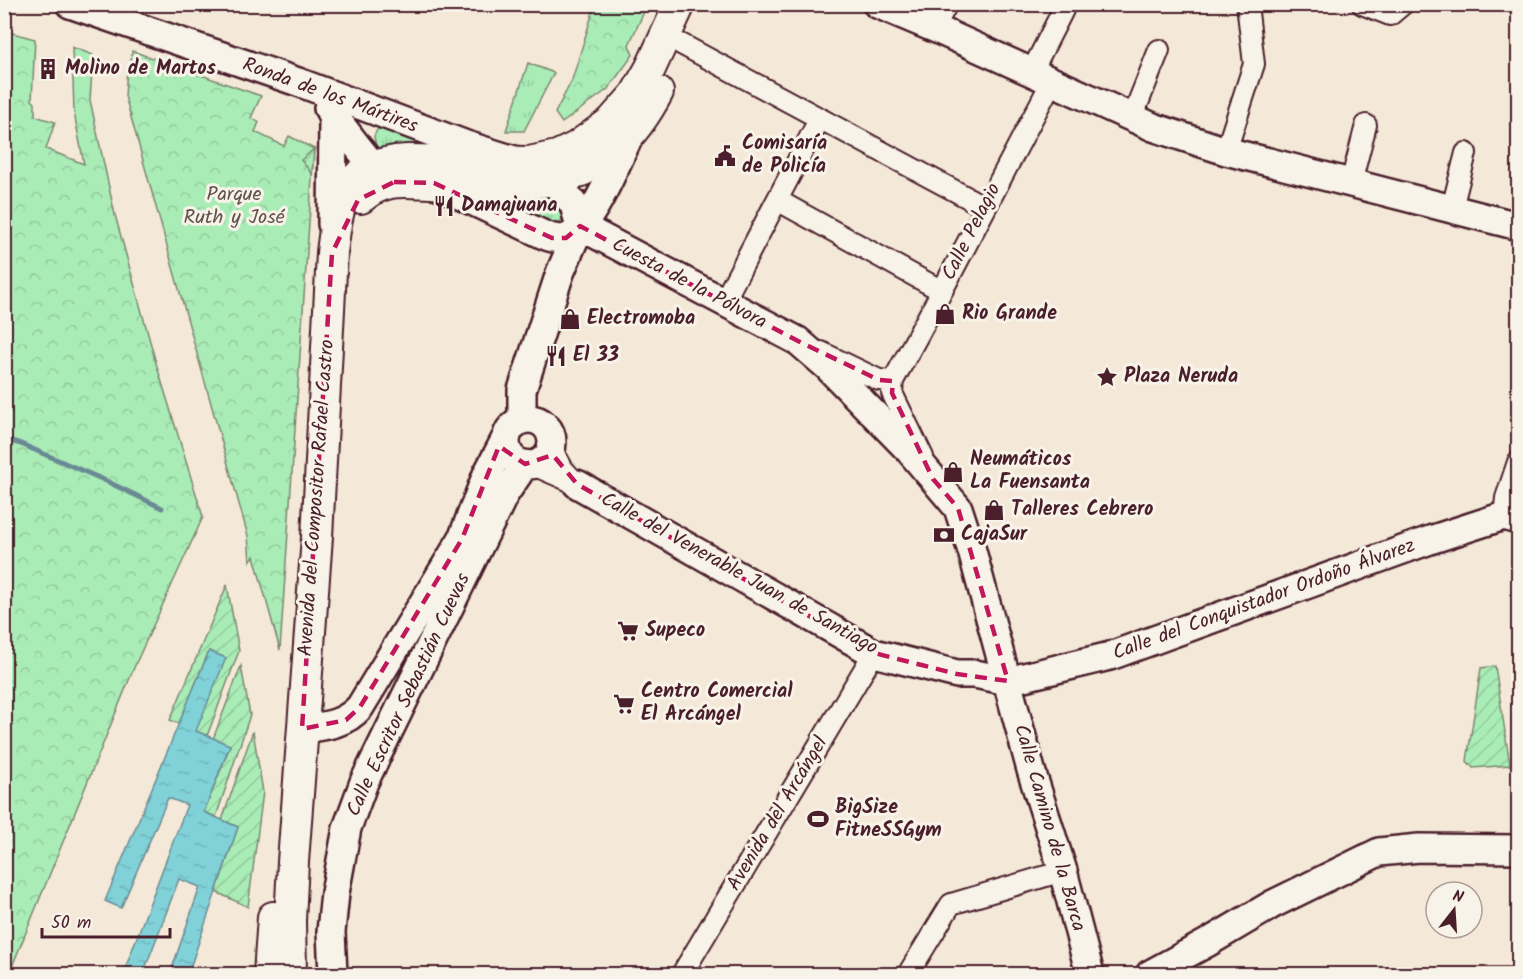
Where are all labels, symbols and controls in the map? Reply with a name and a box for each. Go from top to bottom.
street label: Ronda de los Mártires [238,49,423,143]
place label: Molino de Martos [65,53,217,85]
building icon: Molino de Martos [36,57,60,81]
place label: Comisaría de Policía [742,128,827,183]
public building icon: Comisaría de Policía [713,144,737,168]
street label: Calle Pelagio [934,178,1010,286]
park label: Parque Ruth y José [184,179,286,234]
place label: Damajuana [461,190,558,222]
restaurant icon: Damajuana [432,194,456,218]
street label: Cuesta de la Pólvora [606,230,772,338]
place label: Rio Grande [962,298,1057,330]
shop icon: Rio Grande [933,302,957,326]
place label: Electromoba [587,303,695,335]
shop icon: Electromoba [558,307,582,331]
street label: Avenida del Compositor Rafael Castro [290,338,344,658]
place label: El 33 [573,340,619,372]
restaurant icon: El 33 [544,344,568,368]
place label: Plaza Neruda [1124,361,1238,393]
place icon: Plaza Neruda [1095,365,1119,389]
place label: Neumáticos La Fuensanta [970,444,1090,499]
shop icon: Neumáticos La Fuensanta [941,460,965,484]
street label: Calle del Venerable Juan de Santiago [594,484,884,664]
place label: Talleres Cebrero [1011,494,1153,526]
shop icon: Talleres Cebrero [982,498,1006,522]
place label: CajaSur [961,519,1028,551]
bank icon: CajaSur [932,523,956,547]
street label: Calle del Conquistador Ordoño Álvarez [1108,530,1420,670]
street label: Calle Escritor Sebastián Cuevas [338,567,480,822]
place label: Supeco [645,615,705,647]
supermarket icon: Supeco [616,619,640,643]
place label: Centro Comercial El Arcángel [641,676,793,731]
supermarket icon: Centro Comercial El Arcángel [612,692,636,716]
street label: Calle Camino de la Barca [1004,721,1094,935]
street label: Avenida del Arcángel [719,730,837,897]
place label: BigSize FitneSSGym [835,792,942,847]
sports icon: BigSize FitneSSGym [806,807,830,831]
north arrow [1424,880,1484,940]
text: N [1449,884,1466,911]
scale bar [42,901,170,939]
text: 50 m [51,909,91,938]

